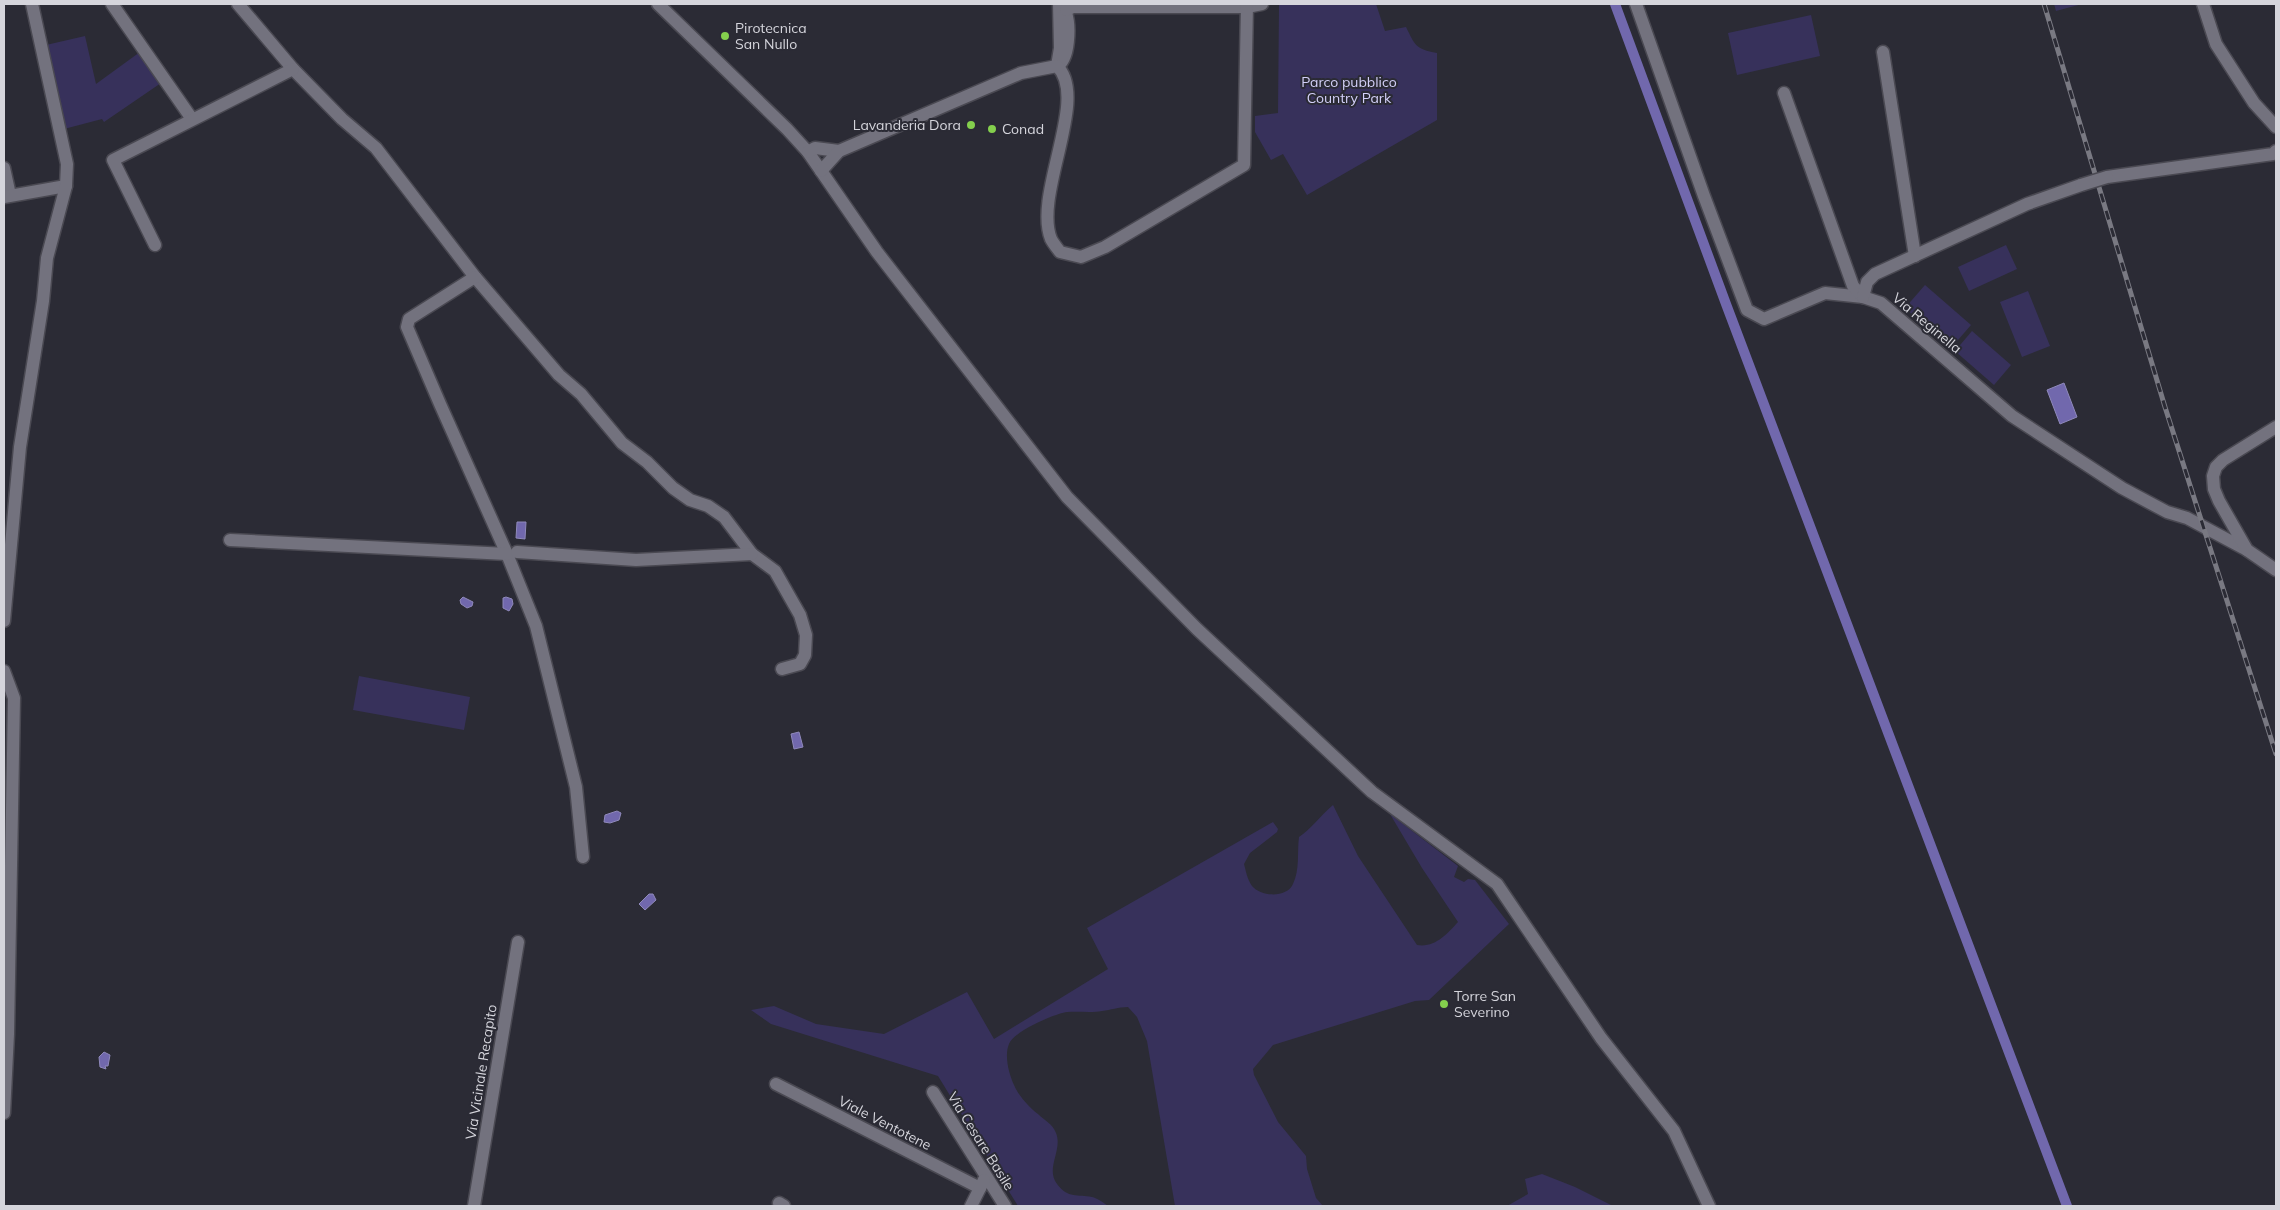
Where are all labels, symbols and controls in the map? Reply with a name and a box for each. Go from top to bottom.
place label: Pirotecnica San Nullo [735,19,807,53]
marker: Pirotecnica San Nullo [719,30,731,42]
park label: Parco pubblico Country Park [1301,73,1397,107]
place label: Lavanderia Dora [853,116,961,134]
marker: Lavanderia Dora [965,119,977,131]
place label: Conad [1002,120,1044,138]
marker: Conad [986,123,998,135]
street label: Via Reginella [1889,289,1965,357]
place label: Torre San Severino [1454,987,1516,1021]
marker: Torre San Severino [1438,998,1450,1010]
street label: Via Vicinale Recapito [461,1003,501,1141]
street label: Via Cesare Basile [944,1088,1018,1194]
street label: Viale Ventotene [836,1092,934,1154]

